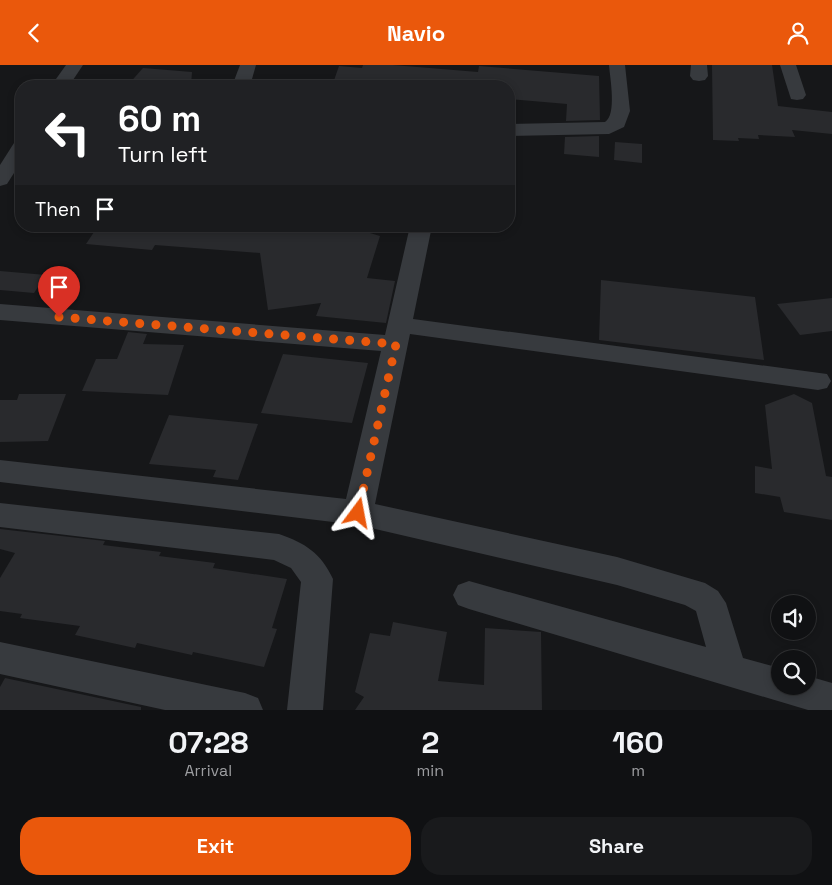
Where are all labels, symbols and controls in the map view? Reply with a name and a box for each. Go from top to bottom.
icon: back [20,19,48,47]
text: Navio [387,19,445,47]
icon: person [784,19,812,47]
text: 60 m [118,97,201,141]
icon: left [35,100,100,165]
text: Turn left [118,140,208,168]
icon: arrive [91,195,119,223]
text: Then [35,197,81,222]
pin [38,266,80,317]
icon: arrive [45,273,73,301]
position arrow [331,486,383,538]
map controls [771,595,816,695]
button: sound [771,595,816,640]
button: search [771,650,816,695]
text: 07:28 [168,723,248,762]
text: 2 [421,723,439,762]
text: 160 [612,723,664,762]
text: Arrival [185,760,232,781]
text: min [417,760,444,781]
text: m [631,760,645,781]
button: Exit [20,817,411,875]
button: Share [421,817,812,875]

